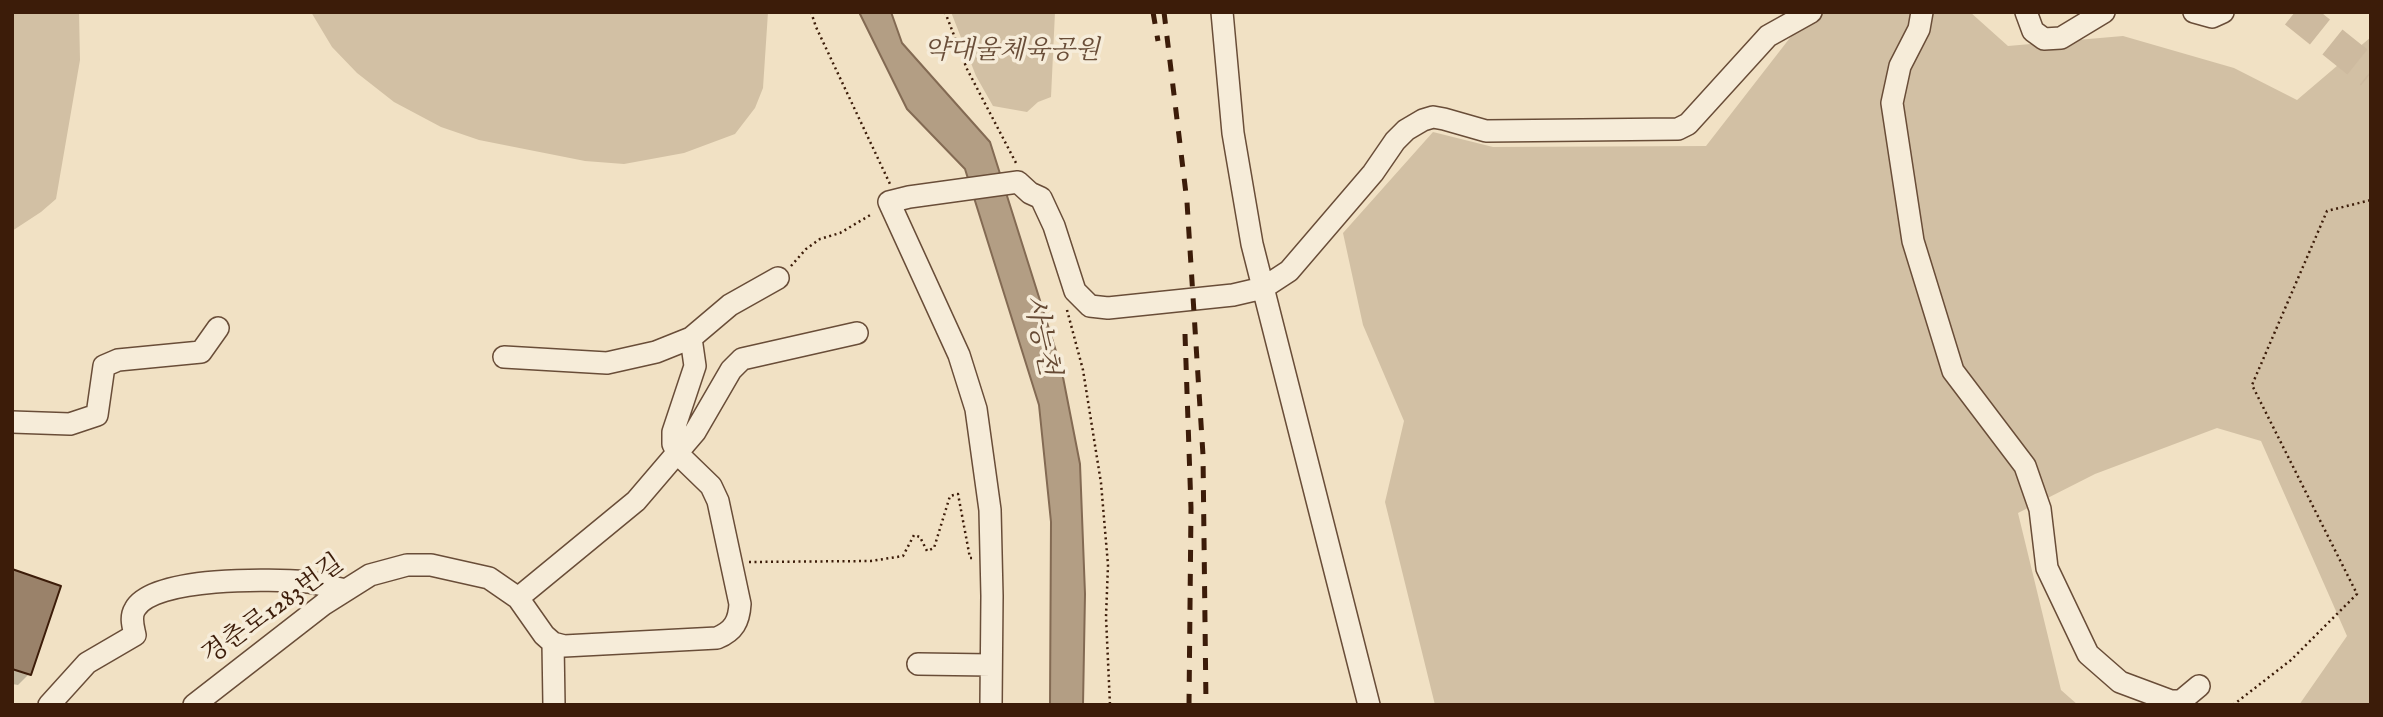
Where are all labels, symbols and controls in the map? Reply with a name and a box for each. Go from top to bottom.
park label: 약대울체육공원 [924,37,1100,69]
water label: 사능천 [1014,293,1064,379]
street label: 경춘로1283번길 [197,549,351,673]

